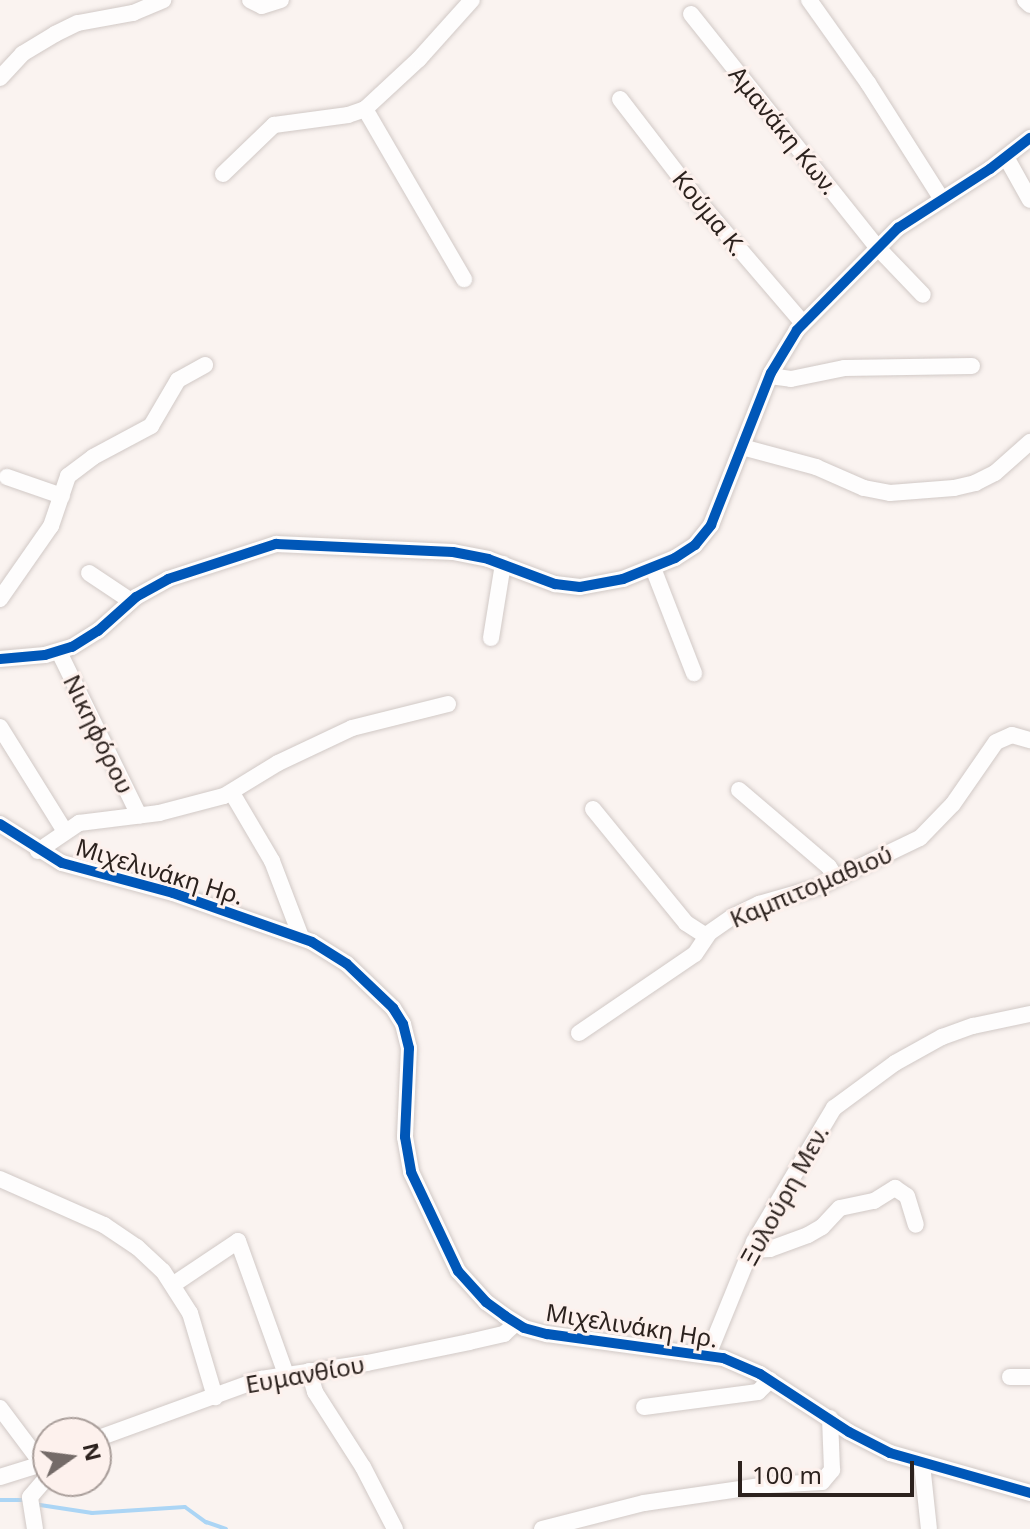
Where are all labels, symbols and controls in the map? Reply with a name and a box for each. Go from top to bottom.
street label: Αμανάκη Κων. [723,60,845,200]
street label: Κούμα Κ. [667,165,753,261]
street label: Νικηφόρου [58,670,140,798]
street label: Μιχελινάκη Ηρ. [73,832,247,910]
street label: Καμπιτομαθιού [725,839,897,933]
street label: Ξυλούρη Μεν. [734,1120,834,1270]
street label: Μιχελινάκη Ηρ. [544,1297,720,1353]
street label: Ευμανθίου [243,1349,367,1399]
north arrow [32,1417,112,1497]
text: N [77,1439,110,1464]
scale bar [742,1445,918,1495]
text: 100 m [752,1458,822,1491]

